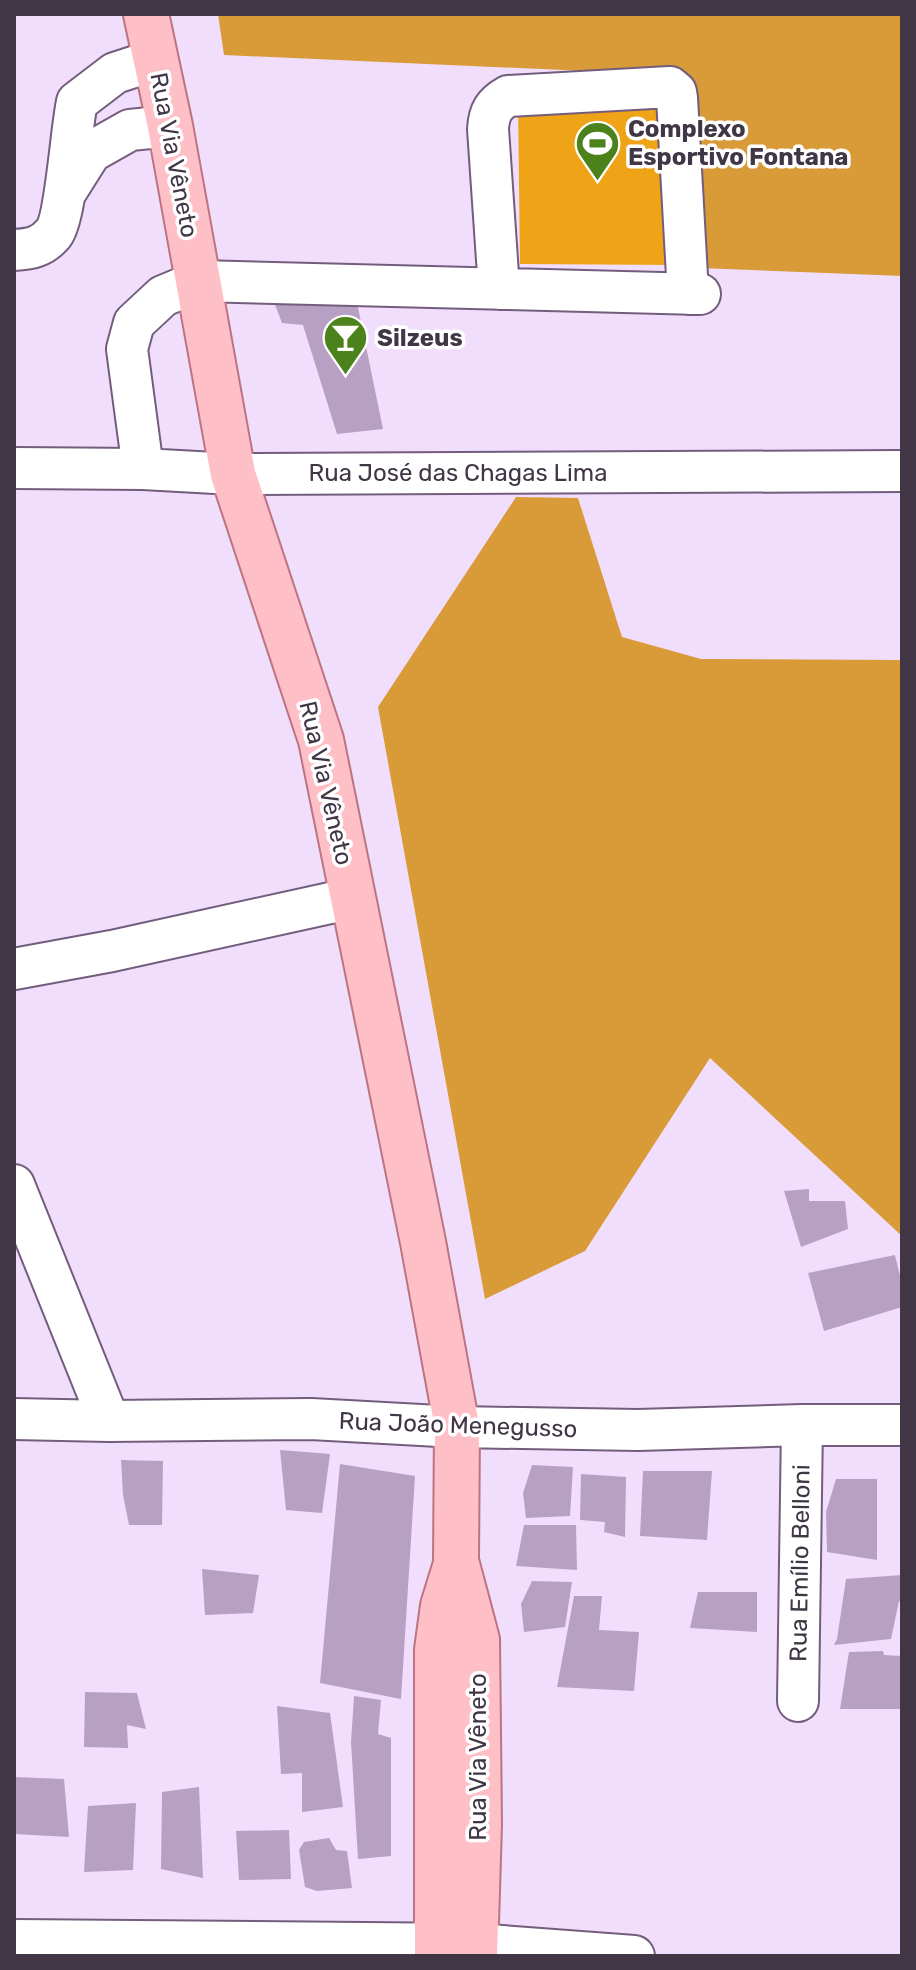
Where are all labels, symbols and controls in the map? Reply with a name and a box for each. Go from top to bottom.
street label: Rua Via Vêneto [144,70,204,240]
place label: Complexo Esportivo Fontana [628,115,849,171]
sports icon: Complexo Esportivo Fontana [573,119,621,182]
bar icon: Silzeus [322,314,370,377]
place label: Silzeus [377,324,463,352]
street label: Rua José das Chagas Lima [309,459,607,487]
street label: Rua Via Vêneto [294,698,358,868]
street label: Rua João Menegusso [338,1407,578,1443]
street label: Rua Emílio Belloni [784,1464,816,1662]
street label: Rua Via Vêneto [464,1673,492,1841]

